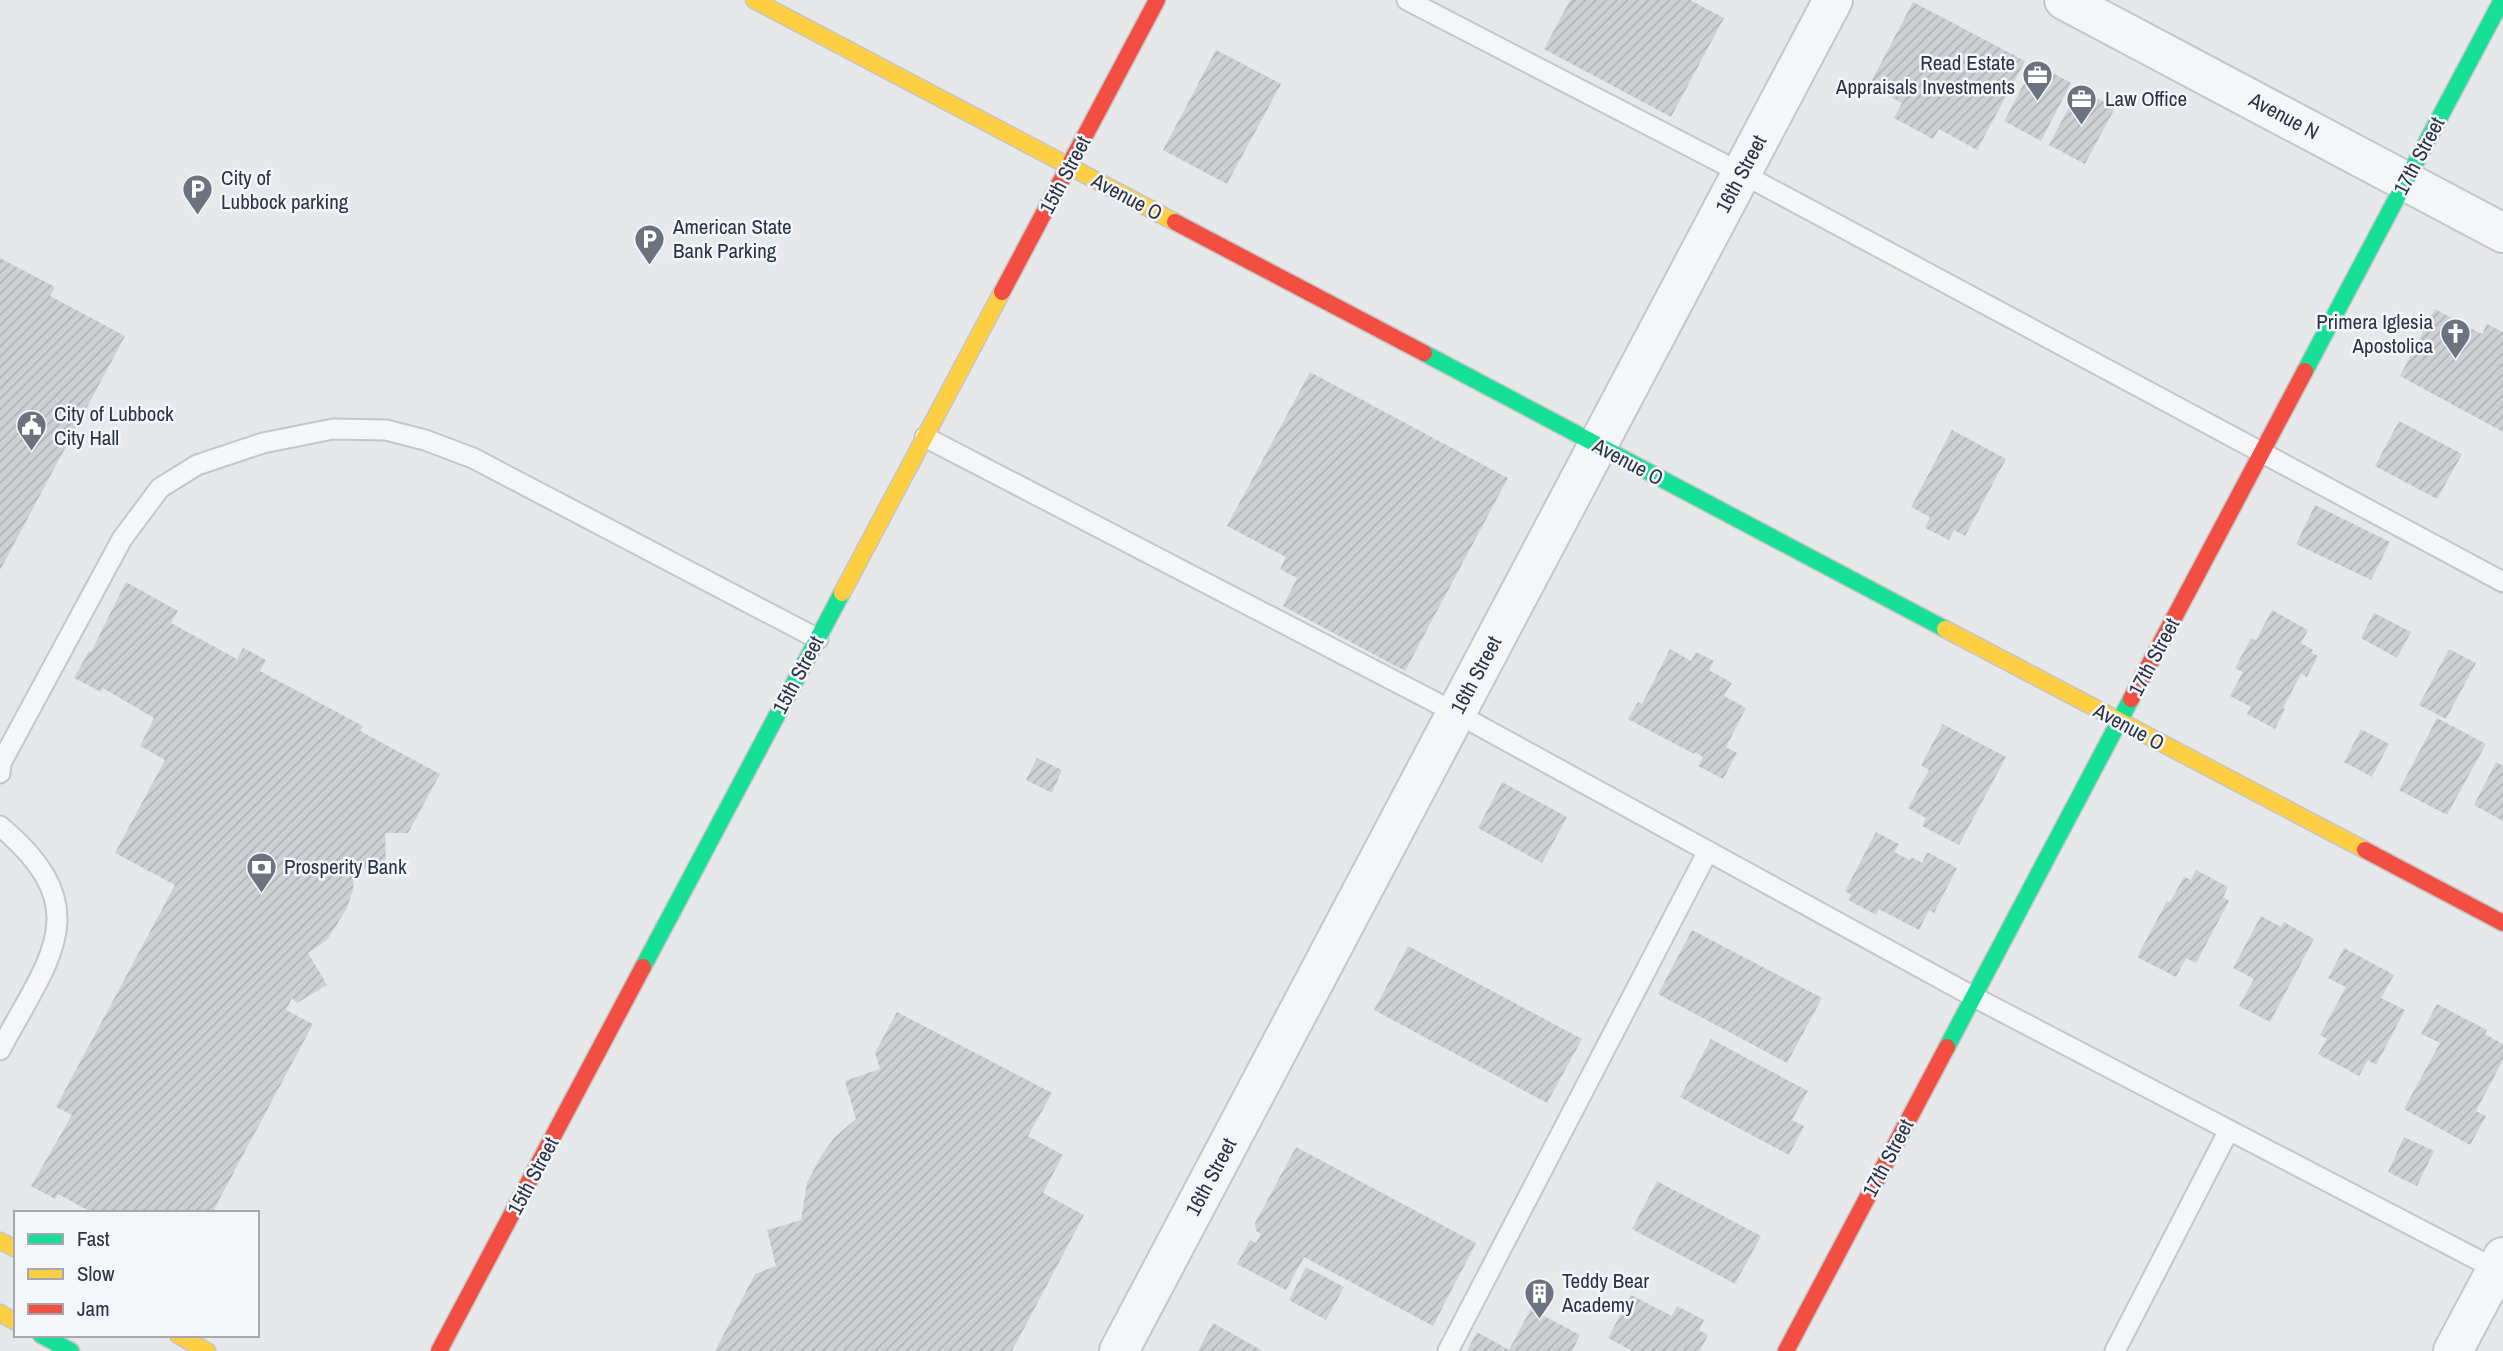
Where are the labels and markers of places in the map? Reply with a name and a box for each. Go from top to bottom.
place label: Read Estate Appraisals Investments [1835,48,2015,101]
office icon: Read Estate Appraisals Investments [2021,58,2055,102]
office icon: Law Office [2065,82,2099,126]
place label: Law Office [2105,84,2187,113]
place label: City of Lubbock parking [221,163,349,216]
parking icon: City of Lubbock parking [181,173,215,217]
place label: American State Bank Parking [672,212,792,265]
parking icon: American State Bank Parking [633,222,667,266]
place label: Primera Iglesia Apostolica [2316,307,2433,360]
church icon: Primera Iglesia Apostolica [2439,317,2473,361]
place label: City of Lubbock City Hall [54,399,174,452]
public building icon: City of Lubbock City Hall [14,409,48,453]
bank icon: Prosperity Bank [244,850,278,894]
place label: Prosperity Bank [284,852,407,881]
place label: Teddy Bear Academy [1561,1266,1649,1319]
building icon: Teddy Bear Academy [1522,1276,1556,1320]

